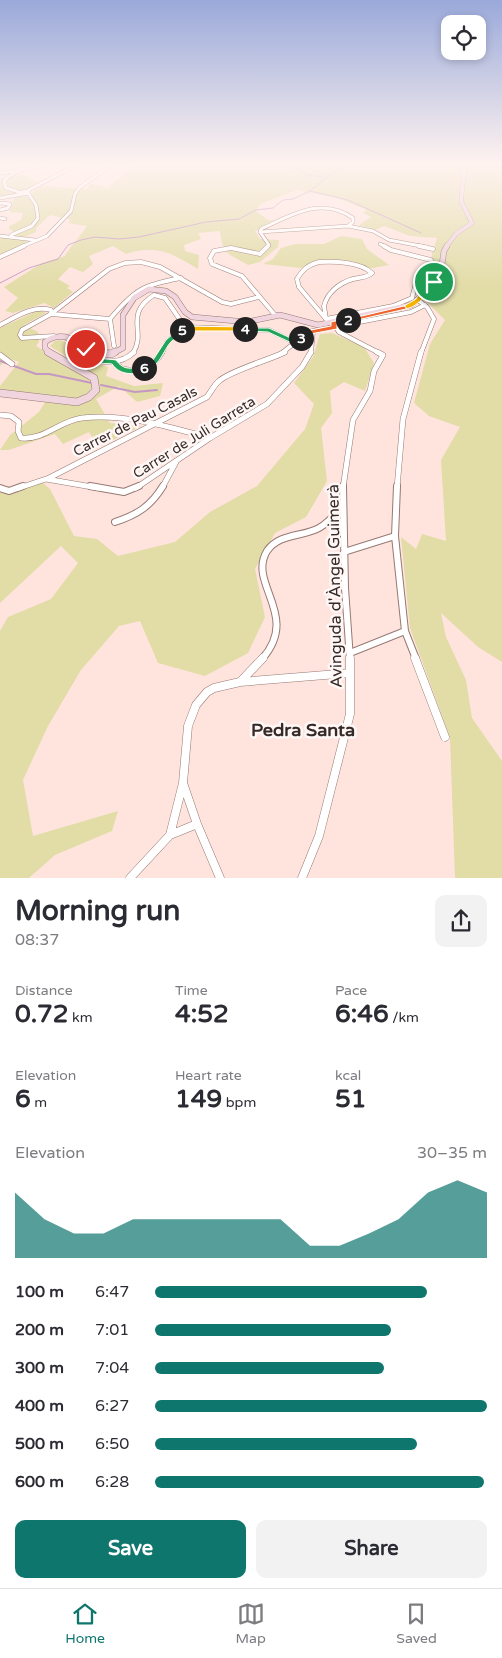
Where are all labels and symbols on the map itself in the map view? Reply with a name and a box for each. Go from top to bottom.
pin [413,261,455,303]
pin: 2 [336,308,360,332]
pin: 4 [232,316,258,342]
pin: 5 [170,318,194,342]
pin: 3 [288,326,314,350]
pin [65,328,107,370]
pin: 6 [132,356,156,380]
street label: Carrer de Pau Casals [70,383,200,460]
street label: Carrer de Juli Garreta [130,393,259,482]
street label: Avinguda d'Àngel Guimerà [323,484,347,688]
district label: Pedra Santa [251,719,355,741]

